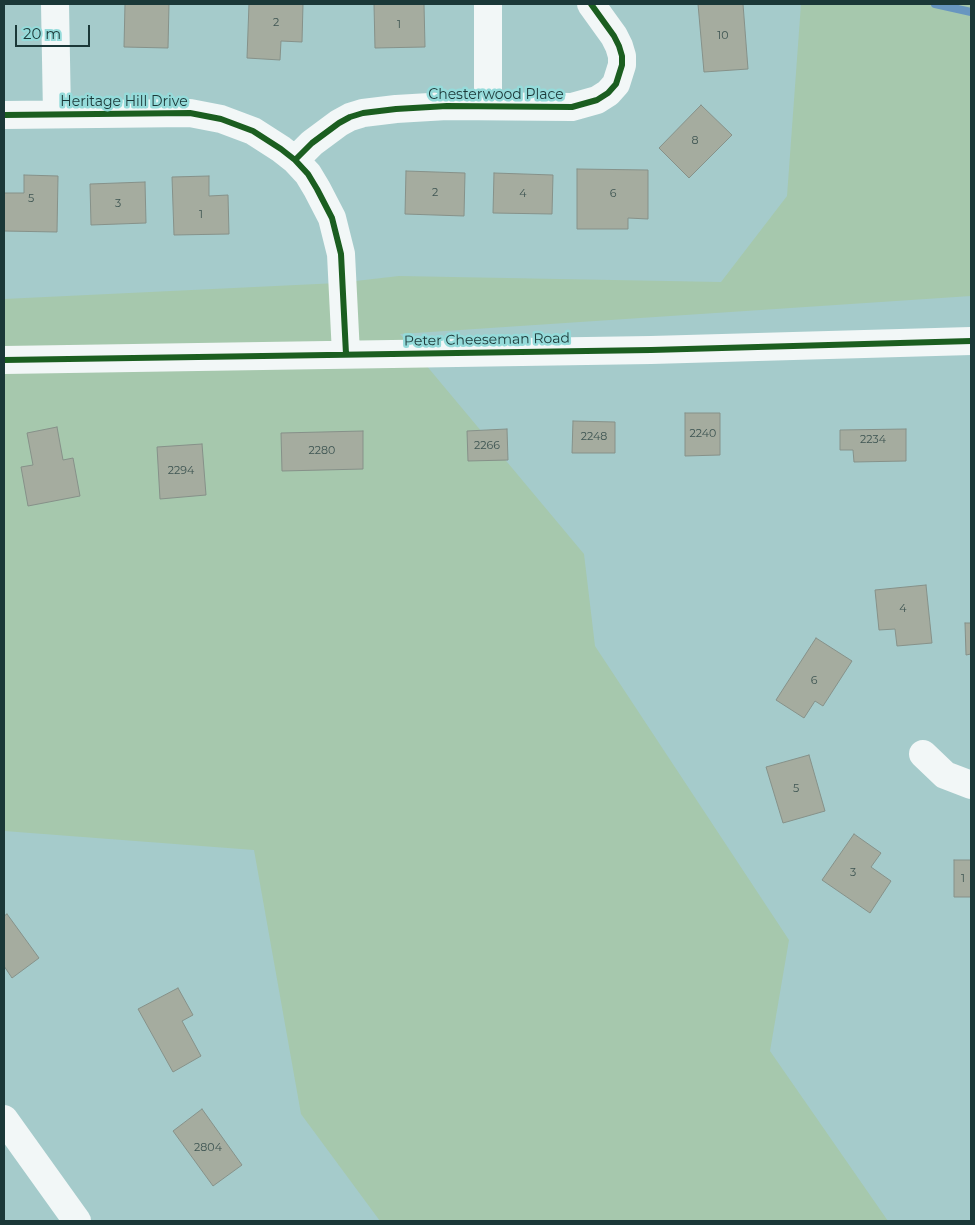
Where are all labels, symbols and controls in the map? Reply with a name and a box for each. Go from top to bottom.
scale bar [18,15,92,47]
house number: 2 [273,16,279,30]
house number: 1 [397,18,401,32]
text: 20 m [23,24,61,43]
house number: 10 [717,29,729,43]
street label: Chesterwood Place [428,87,564,103]
street label: Heritage Hill Drive [60,94,188,110]
house number: 8 [691,134,699,148]
house number: 2 [432,186,438,200]
house number: 4 [519,187,527,201]
house number: 6 [610,187,616,201]
house number: 5 [28,192,34,206]
house number: 3 [115,197,121,211]
house number: 1 [199,208,203,222]
street label: Peter Cheeseman Road [404,330,570,350]
house number: 2240 [690,427,716,441]
house number: 2248 [581,430,607,444]
house number: 2234 [860,433,886,447]
house number: 2266 [474,439,500,453]
house number: 2280 [309,444,335,458]
house number: 2294 [168,464,194,478]
house number: 4 [899,602,907,616]
house number: 6 [811,674,817,688]
house number: 5 [793,782,799,796]
house number: 3 [850,866,856,880]
house number: 1 [961,872,965,886]
house number: 2804 [194,1141,222,1155]

